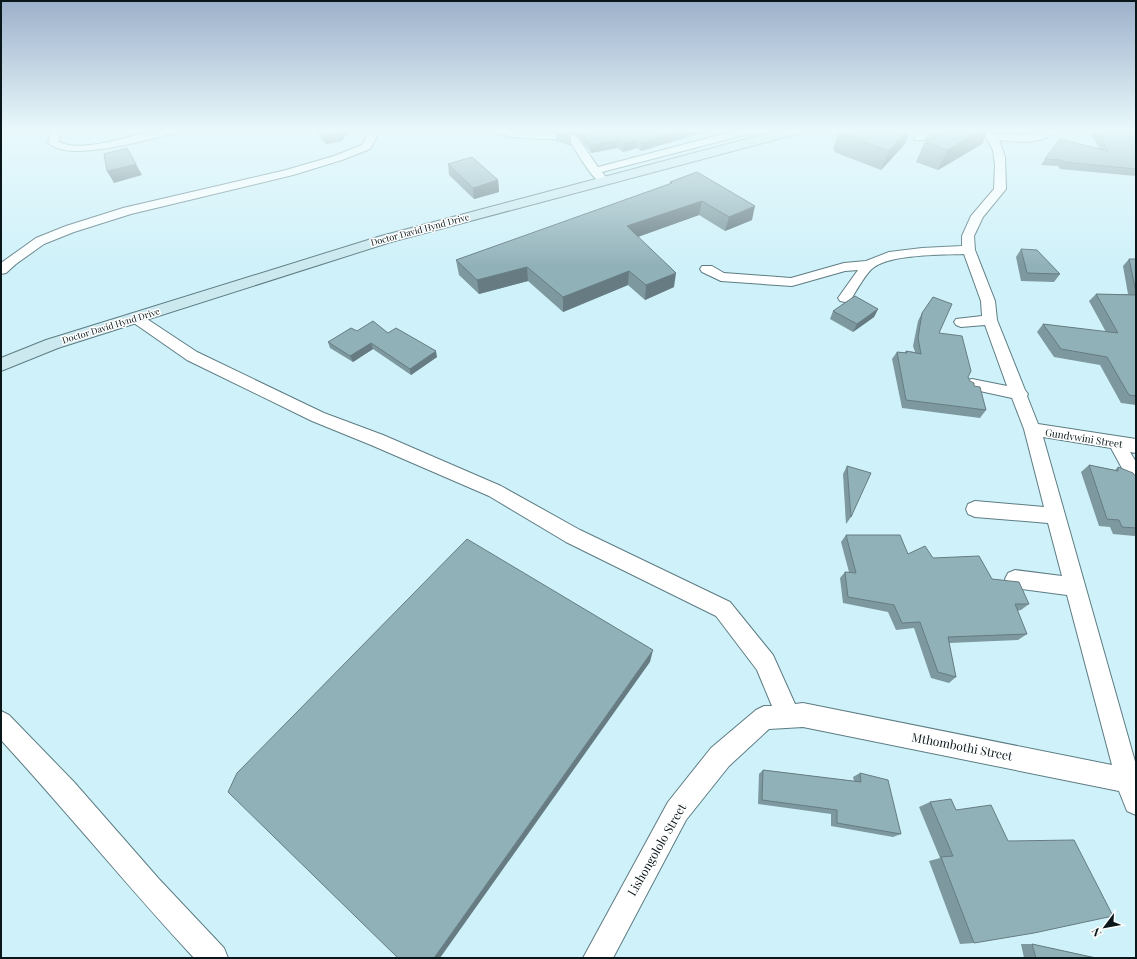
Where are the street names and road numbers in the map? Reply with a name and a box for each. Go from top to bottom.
street label: Doctor David Hynd Drive [369,210,471,248]
street label: Doctor David Hynd Drive [60,304,161,346]
street label: Gundvwini Street [1044,425,1124,451]
street label: Mthombothi Street [910,728,1015,764]
street label: Lishongololo Street [623,800,689,899]

